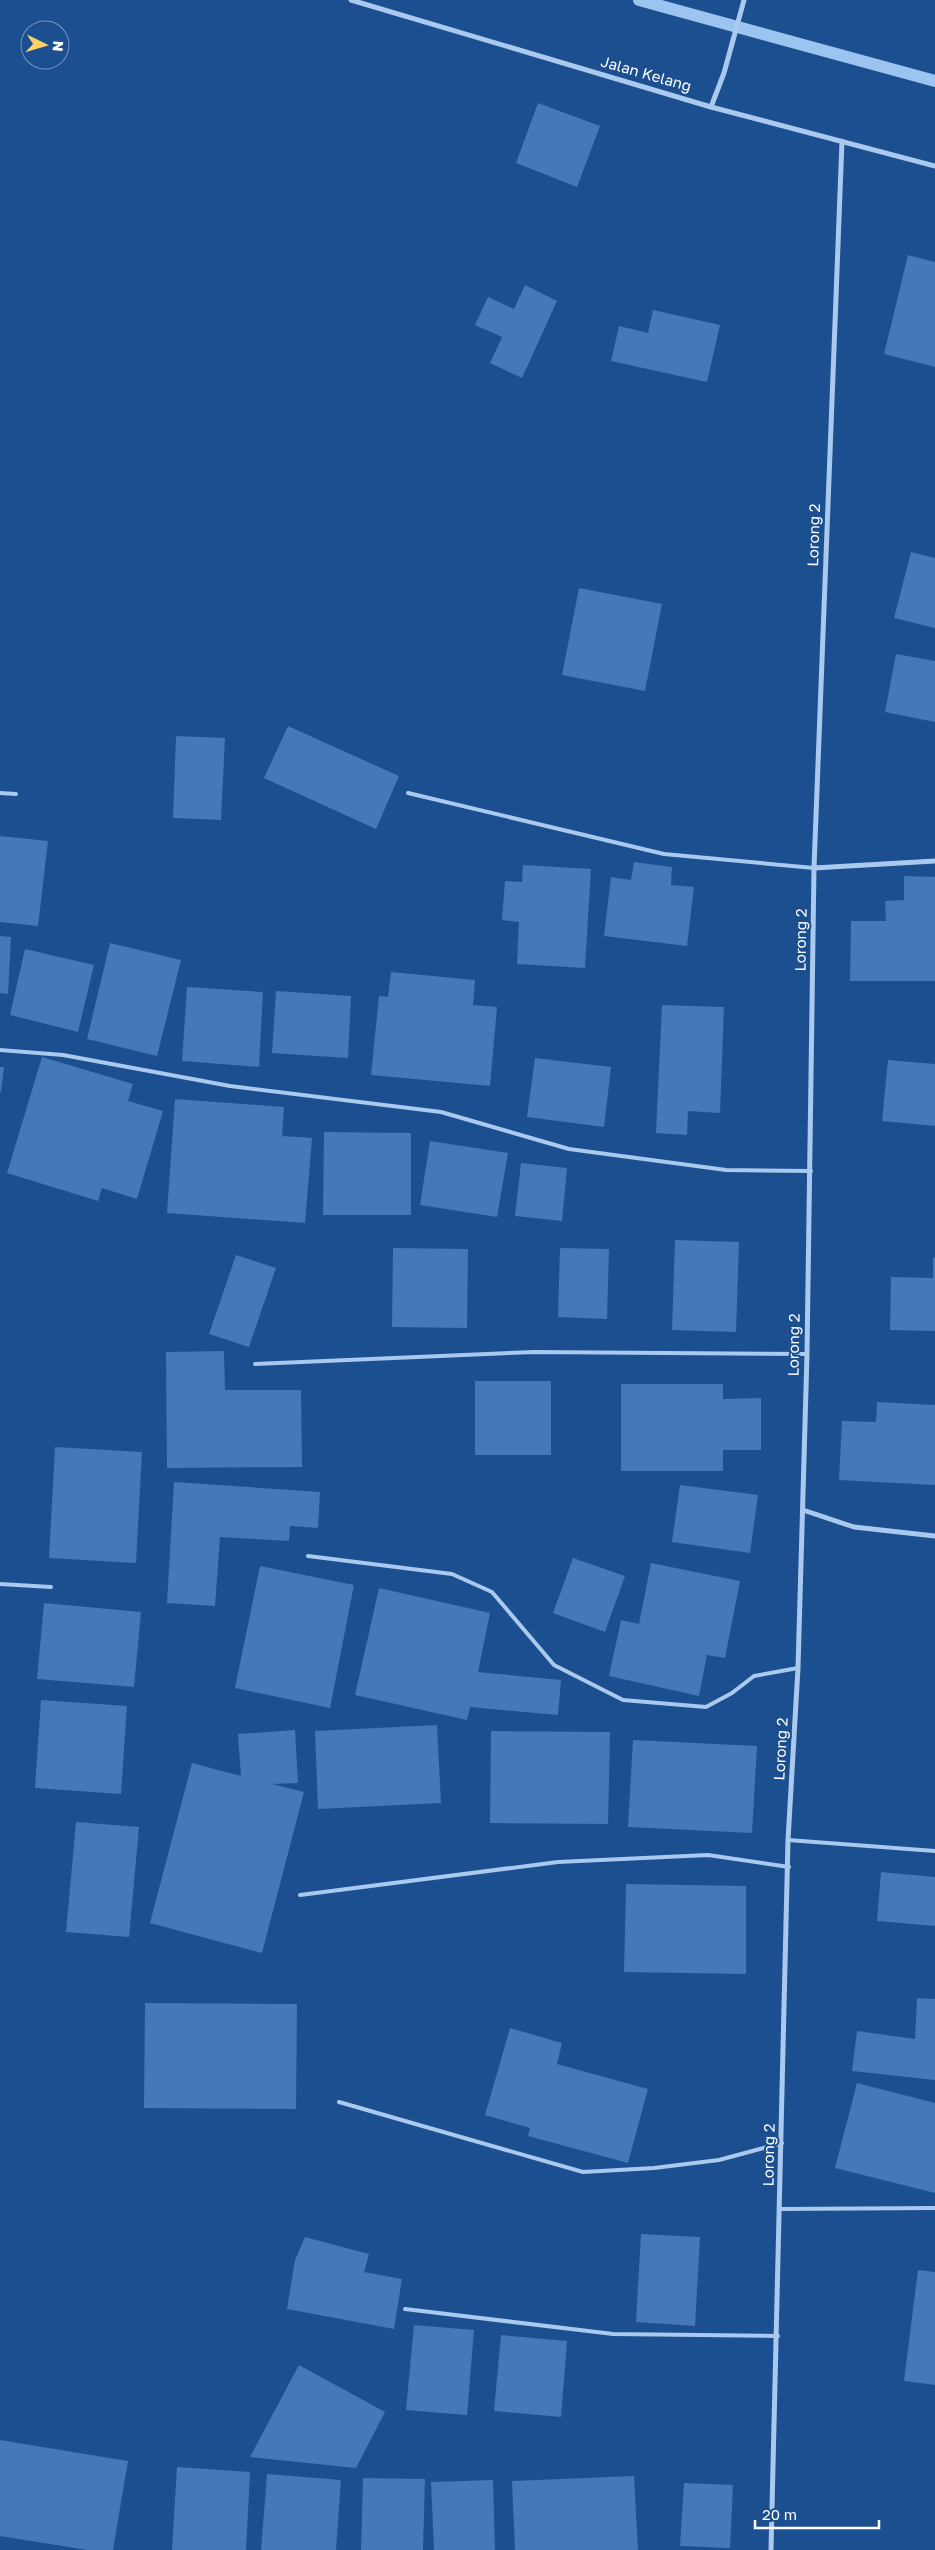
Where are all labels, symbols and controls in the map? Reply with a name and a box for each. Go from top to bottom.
north arrow [20,20,70,70]
text: N [50,40,67,52]
street label: Jalan Kelang [599,51,694,95]
street label: Lorong 2 [803,503,823,567]
street label: Lorong 2 [790,908,810,972]
street label: Lorong 2 [783,1313,803,1377]
street label: Lorong 2 [769,1717,791,1781]
street label: Lorong 2 [758,2123,778,2187]
scale bar [755,2498,879,2530]
text: 20 m [762,2505,797,2523]

